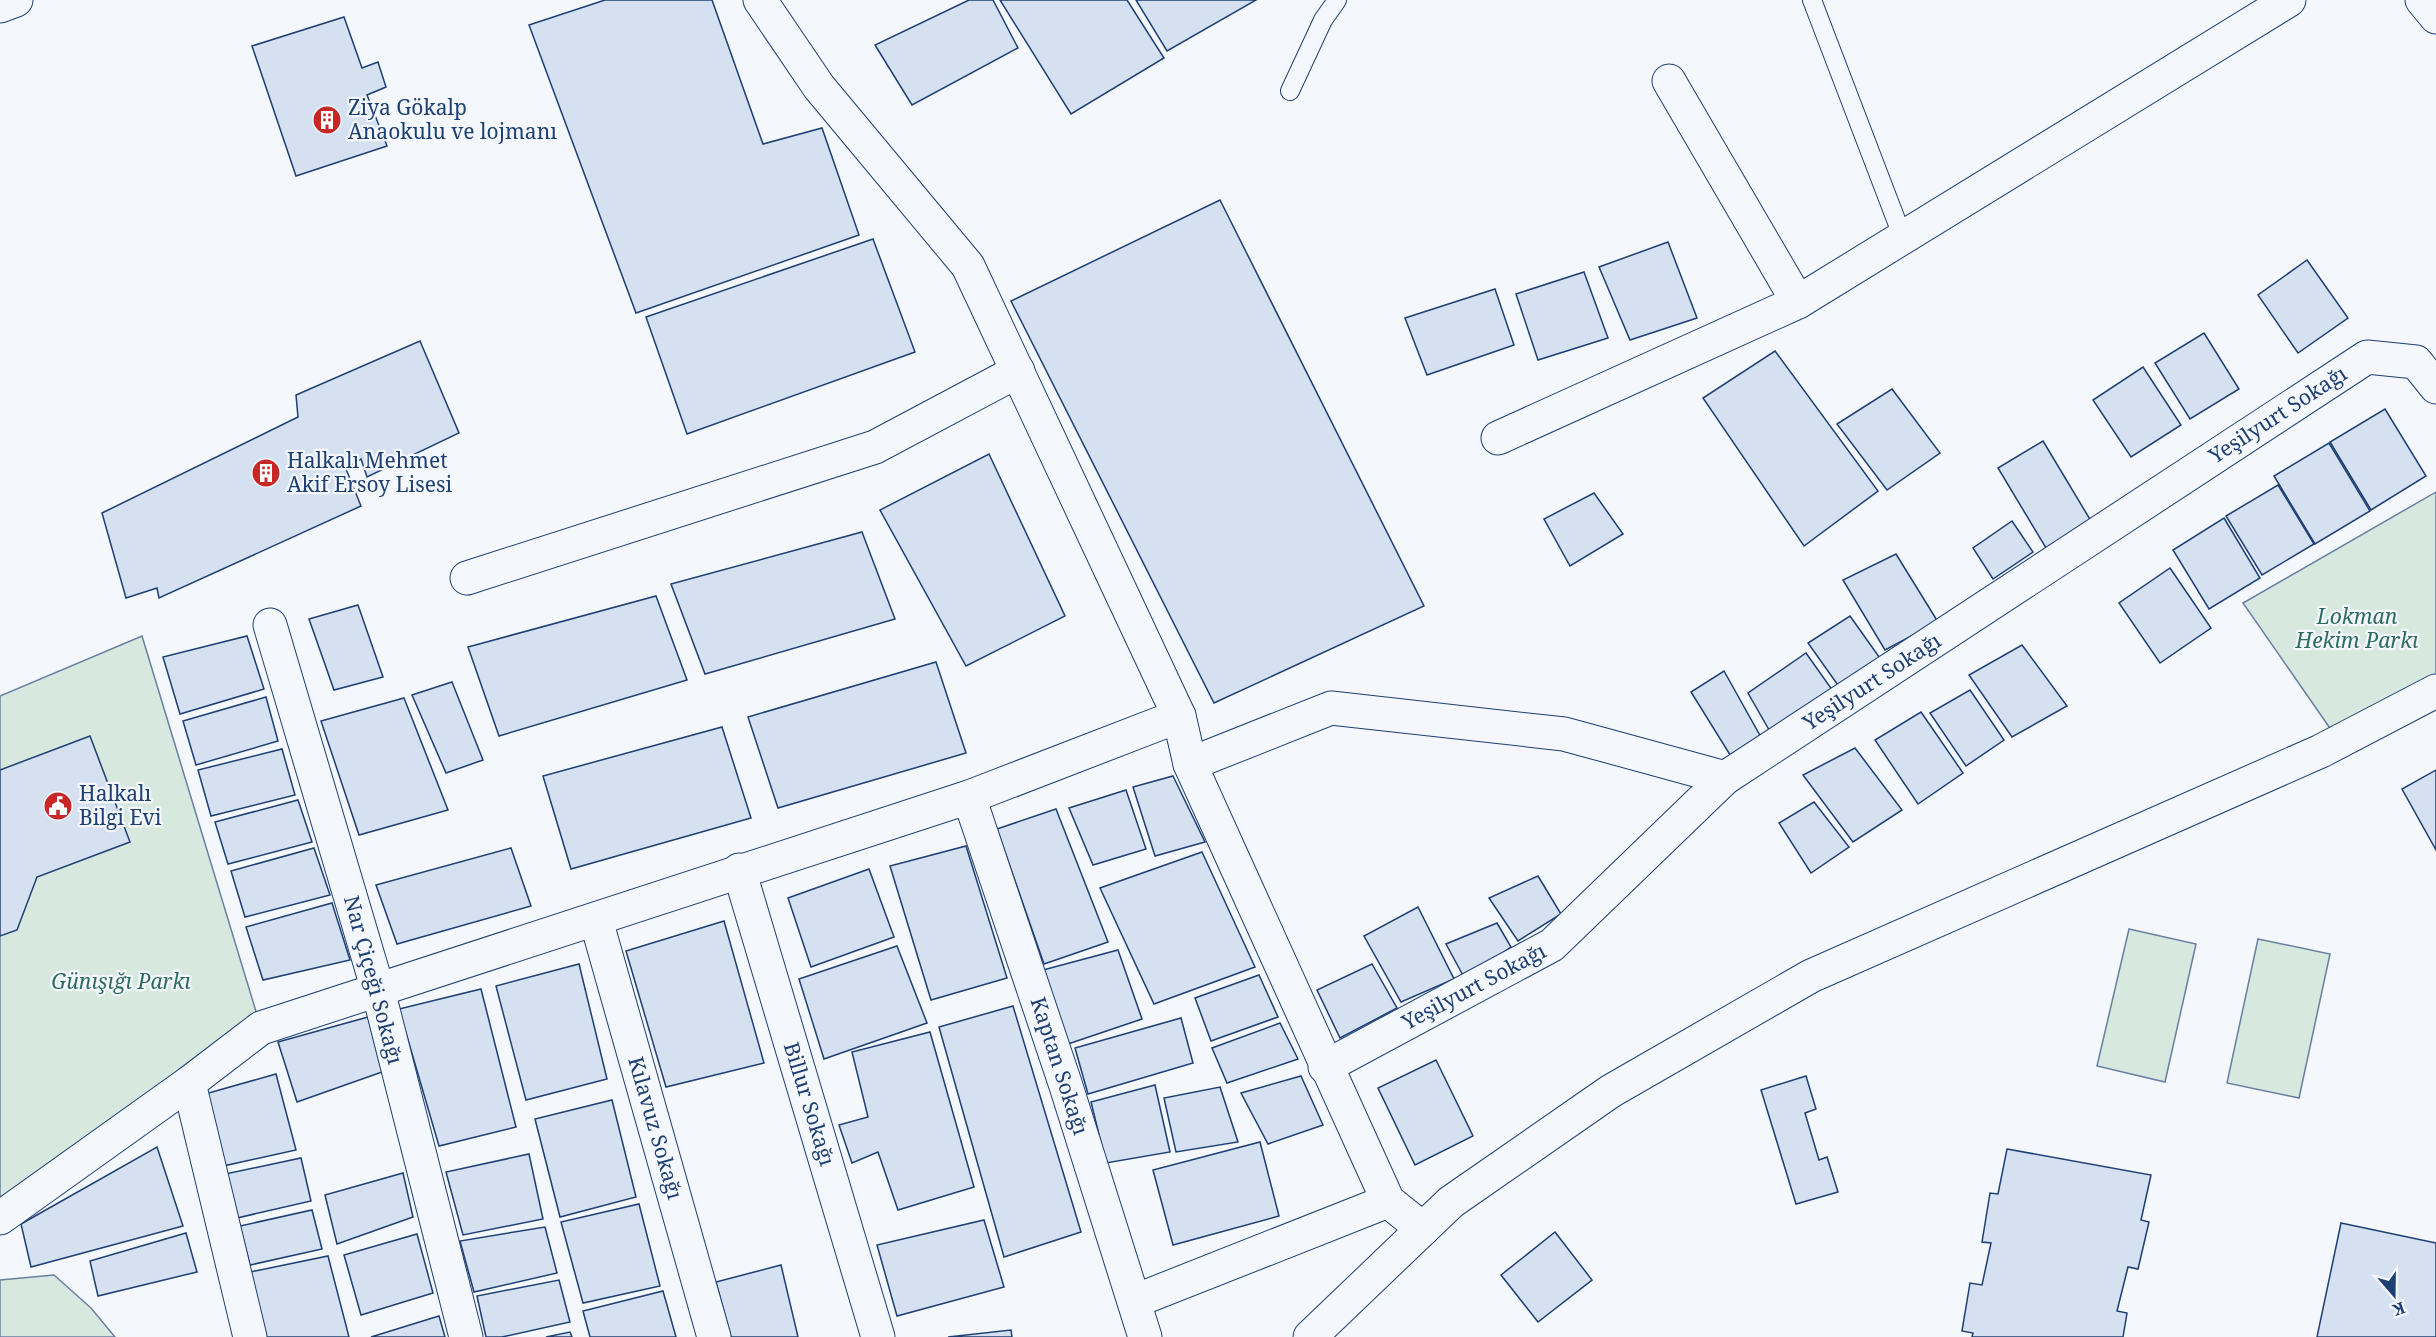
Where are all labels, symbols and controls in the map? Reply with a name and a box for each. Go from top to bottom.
place label: Ziya Gökalp Anaokulu ve lojmanı [348,93,557,145]
building icon: Ziya Gökalp Anaokulu ve lojmanı [311,104,343,136]
street label: Yeşilyurt Sokağı [2202,359,2352,470]
place label: Halkalı Mehmet Akif Ersoy Lisesi [287,446,452,498]
building icon: Halkalı Mehmet Akif Ersoy Lisesi [250,457,282,489]
park label: Lokman Hekim Parkı [2295,602,2419,654]
street label: Yeşilyurt Sokağı [1796,626,1946,737]
place label: Halkalı Bilgi Evi [79,779,162,831]
public building icon: Halkalı Bilgi Evi [42,790,74,822]
street label: Nar Çiçeği Sokağı [338,892,410,1067]
street label: Yeşilyurt Sokağı [1396,936,1551,1036]
park label: Günışığı Parkı [51,967,191,995]
street label: Kaptan Sokağı [1024,993,1095,1138]
street label: Billur Sokağı [778,1038,842,1169]
street label: Kılavuz Sokağı [622,1053,690,1203]
north arrow [2364,1265,2424,1325]
text: K [2390,1297,2408,1322]

